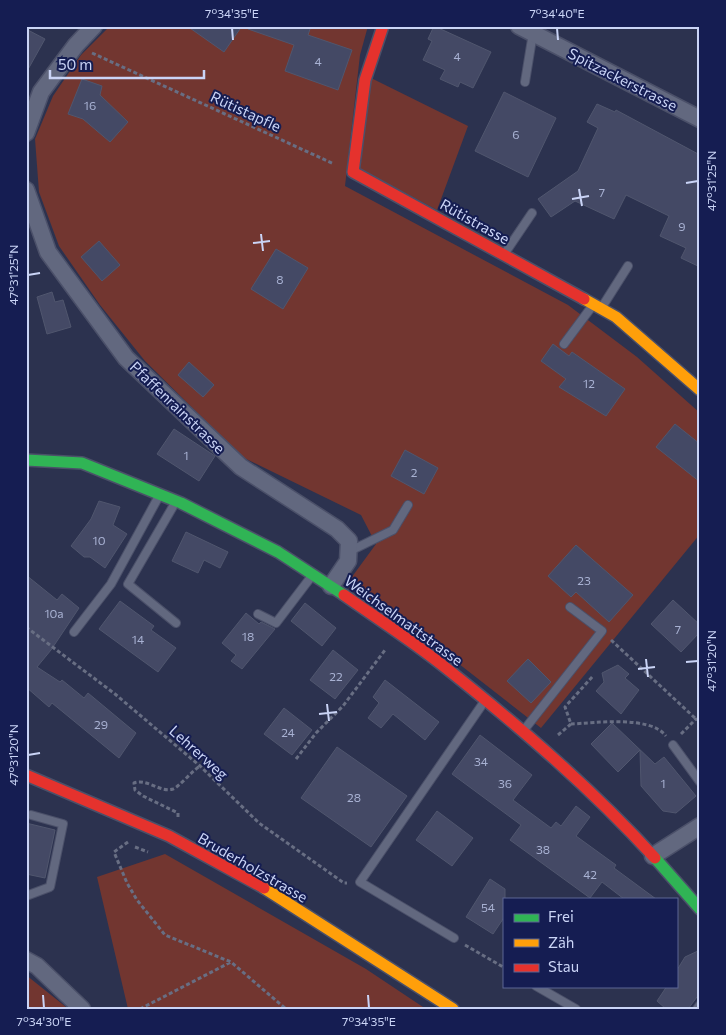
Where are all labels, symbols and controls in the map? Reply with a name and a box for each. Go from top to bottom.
text: 7°34'35"E [205,6,259,20]
text: 7°34'40"E [529,6,585,20]
street label: Spitzackerstrasse [565,44,681,114]
scale bar [50,48,204,80]
house number: 4 [453,49,461,63]
house number: 4 [314,54,322,68]
text: 50 m [58,55,92,73]
street label: Rütistapfle [208,87,284,135]
house number: 16 [84,98,96,112]
house number: 6 [512,127,520,141]
text: 47°31'25"N [704,151,718,211]
house number: 7 [599,185,605,199]
street label: Rütistrasse [437,195,513,247]
house number: 9 [678,219,686,233]
text: 47°31'25"N [6,245,20,305]
house number: 8 [276,272,284,286]
street label: Pfaffenrainstrasse [127,357,229,457]
house number: 12 [583,376,595,390]
house number: 1 [183,448,189,462]
house number: 2 [411,465,418,479]
house number: 10 [93,533,106,547]
street label: Weichselmattstrasse [341,571,467,669]
house number: 23 [577,573,591,587]
house number: 10a [44,606,64,620]
house number: 7 [675,622,681,636]
house number: 18 [242,629,254,643]
text: 47°31'20"N [704,630,718,692]
house number: 14 [132,632,144,646]
house number: 22 [329,669,343,683]
house number: 29 [94,717,108,731]
street label: Lehrerweg [166,721,232,783]
text: 47°31'20"N [6,724,20,786]
house number: 24 [281,725,295,739]
house number: 34 [474,754,488,768]
house number: 36 [498,776,512,790]
house number: 1 [660,776,666,790]
house number: 28 [347,790,361,804]
street label: Bruderholzstrasse [195,828,311,906]
house number: 38 [536,842,550,856]
house number: 42 [583,867,597,881]
legend [503,898,678,988]
house number: 54 [481,900,495,914]
text: Frei [548,907,574,925]
text: Zäh [548,933,574,951]
text: Stau [548,957,579,975]
text: 7°34'30"E [17,1014,71,1028]
text: 7°34'35"E [342,1014,396,1028]

